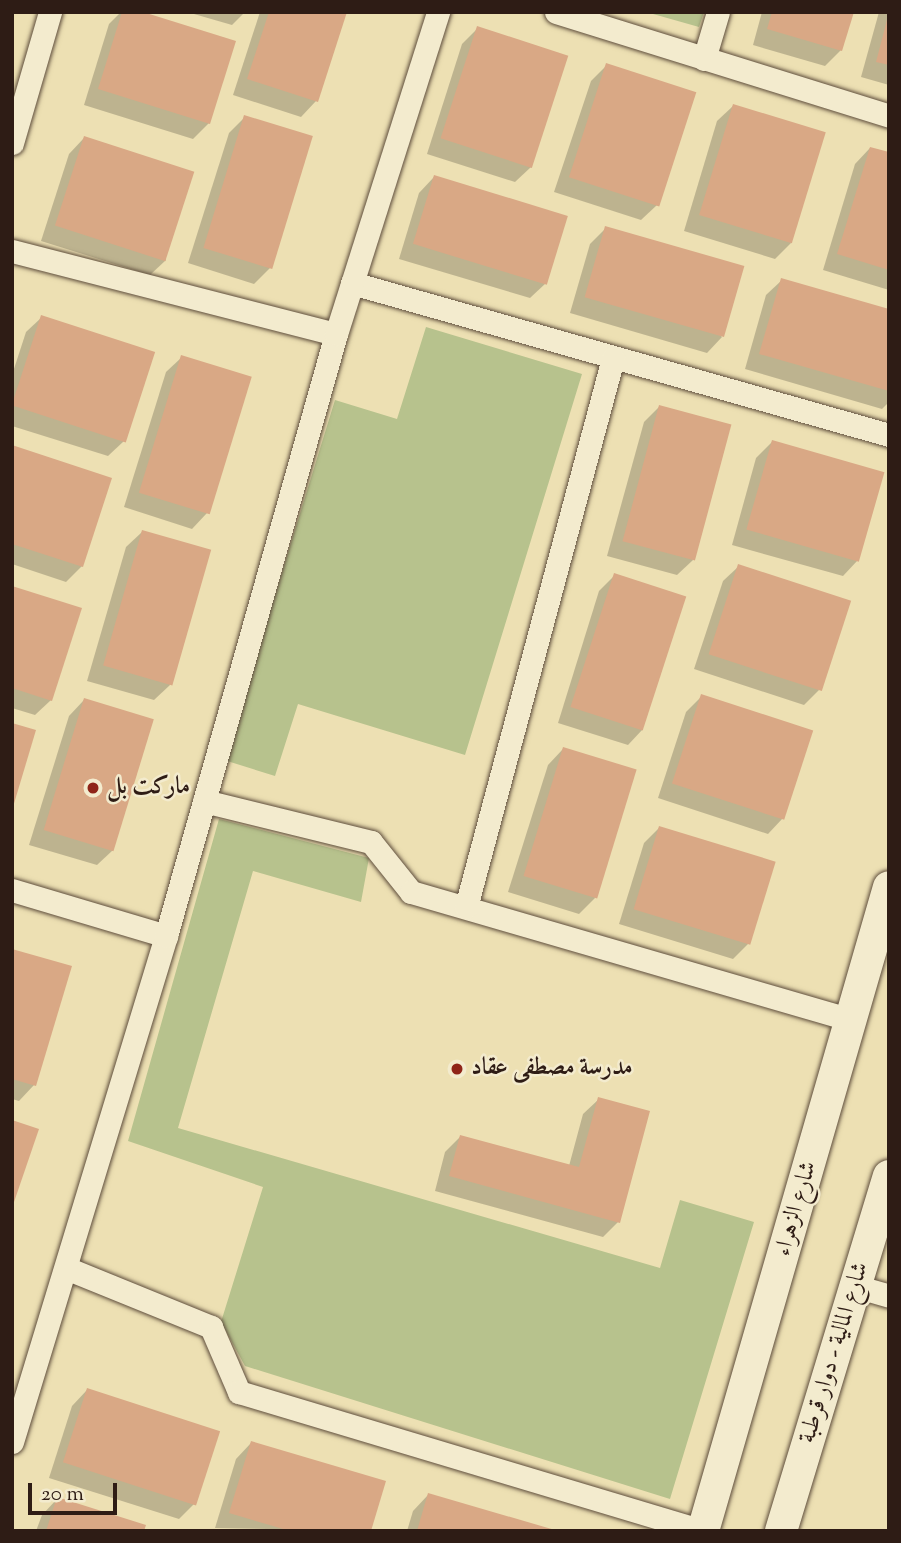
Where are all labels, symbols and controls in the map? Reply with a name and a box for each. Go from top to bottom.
place label: ماركت بل [107,774,190,802]
marker: ماركت بل [85,780,101,796]
place label: مدرسة مصطفى عقاد [471,1055,633,1083]
marker: مدرسة مصطفى عقاد [449,1061,465,1077]
street label: شارع الزهراء [770,1158,824,1260]
street label: شارع المالية - دوار قرطبة [794,1259,876,1447]
scale bar [32,1470,121,1514]
text: 20 m [41,1480,84,1510]

